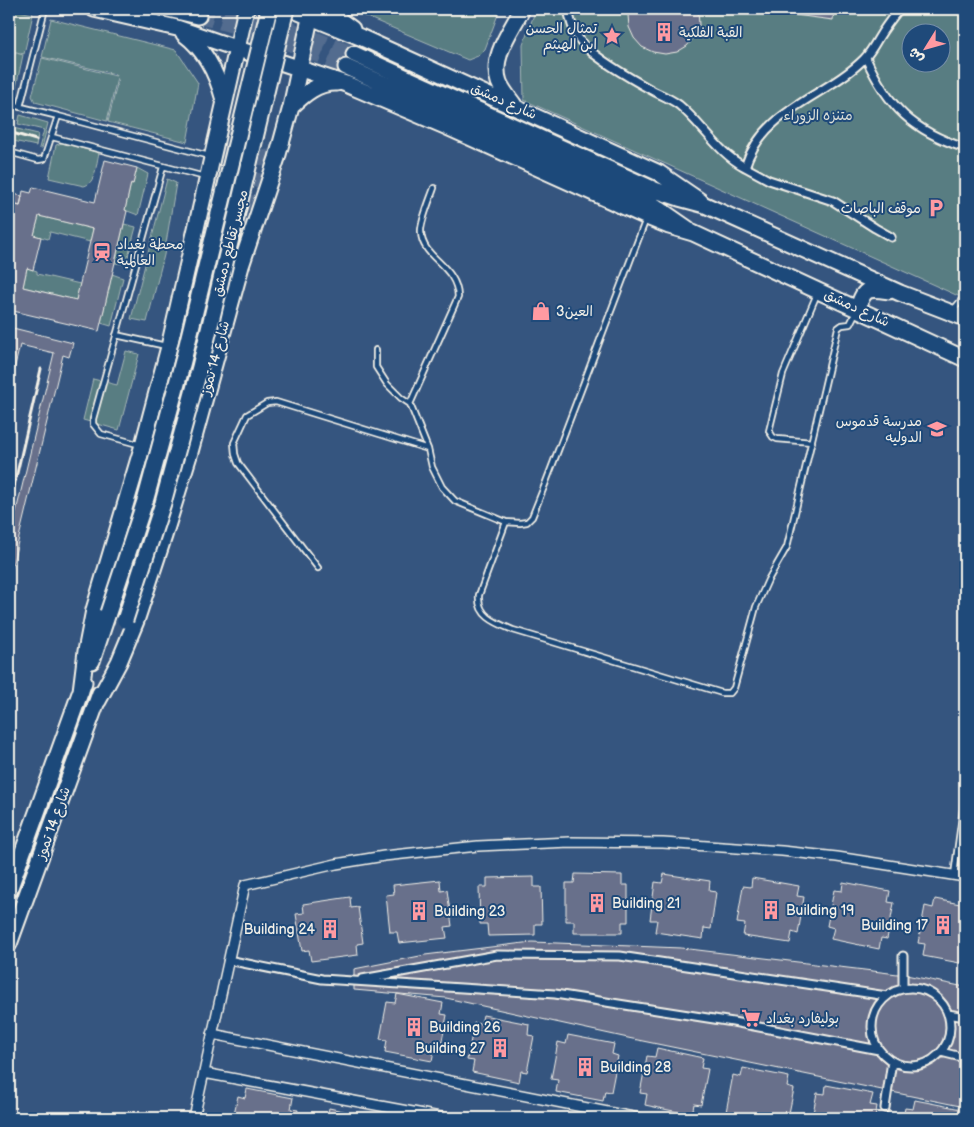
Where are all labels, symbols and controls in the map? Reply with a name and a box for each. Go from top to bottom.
place label: تمثال الحسن ابن الهيثم [526,20,598,55]
building icon: القبة الفلكية [653,21,675,43]
north arrow [902,22,952,72]
place label: القبة الفلكية [679,24,742,41]
place icon: تمثال الحسن ابن الهيثم [601,25,623,47]
text: ش [905,44,927,67]
street label: شارع دمشق [468,79,540,124]
park label: متنزه الزوراء [783,107,853,125]
street label: مجسر تقاطع دمشق [209,188,253,299]
parking icon: موقف الباصات [925,197,947,219]
place label: موقف الباصات [841,200,921,217]
place label: محطة بغداد العالمية [117,236,183,269]
station icon: محطة بغداد العالمية [91,241,113,263]
street label: شارع دمشق [821,285,892,331]
shop icon: العين3 [530,300,552,322]
place label: العين3 [556,303,593,320]
street label: شارع 14 تموز [197,319,234,398]
place label: مدرسة قدموس الدوليه [836,413,922,446]
school or university icon: مدرسة قدموس الدوليه [926,418,948,440]
street label: شارع 14 تموز [32,784,75,863]
building icon: Building 21 [586,892,608,914]
place label: Building 21 [612,895,680,912]
building icon: Building 19 [760,899,782,921]
building icon: Building 23 [408,900,430,922]
place label: Building 19 [786,902,854,919]
place label: Building 23 [434,903,505,920]
building icon: Building 17 [932,914,954,936]
place label: Building 17 [861,917,928,934]
building icon: Building 24 [319,918,341,940]
place label: Building 24 [244,921,315,938]
supermarket icon: بوليفارد بغداد [740,1007,762,1029]
place label: بوليفارد بغداد [766,1010,839,1027]
building icon: Building 26 [403,1016,425,1038]
place label: Building 26 [429,1019,501,1036]
building icon: Building 27 [489,1037,511,1059]
place label: Building 27 [415,1040,485,1057]
building icon: Building 28 [574,1056,596,1078]
place label: Building 28 [600,1059,671,1076]

